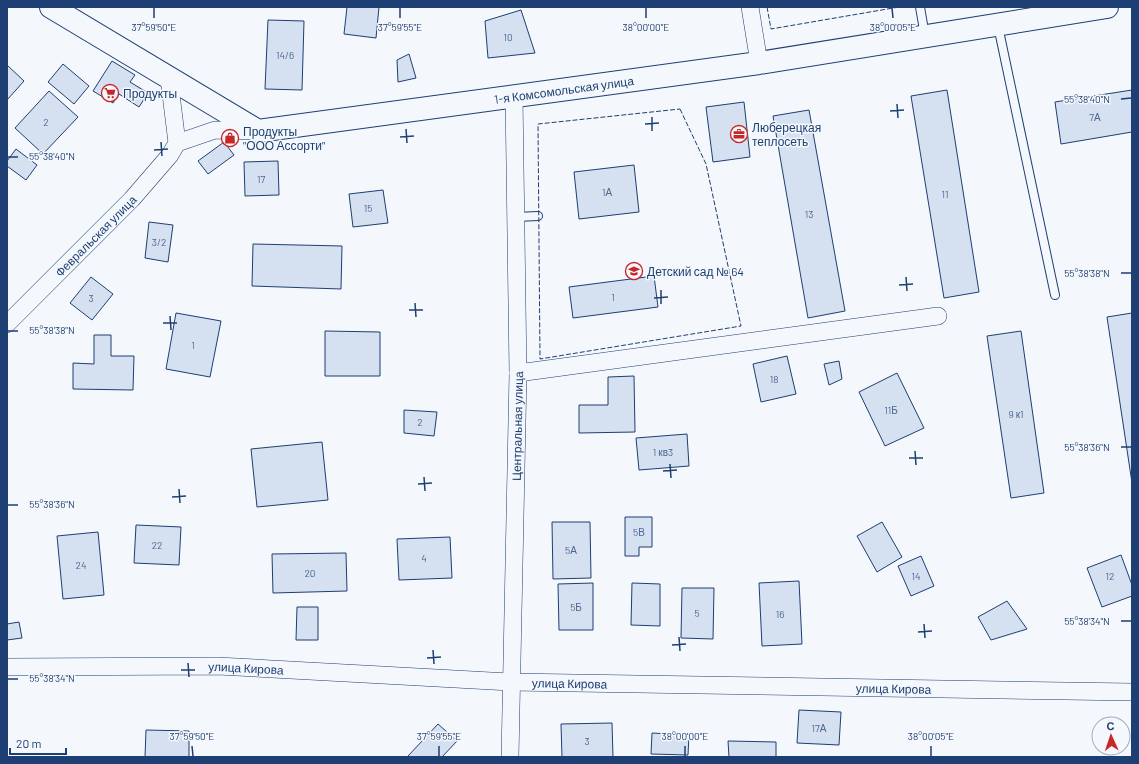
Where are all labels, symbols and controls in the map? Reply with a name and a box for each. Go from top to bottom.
text: 37°59'50"E [132,21,176,33]
text: 37°59'55"E [378,21,422,33]
text: 38°00'00"E [623,21,669,33]
text: 38°00'05"E [870,21,916,33]
house number: 10 [503,31,513,43]
house number: 14/6 [276,49,294,61]
street label: 1-я Комсомольская улица [493,73,635,106]
supermarket icon: Продукты [100,83,120,103]
place label: Продукты [123,86,177,101]
text: 55°38'40"N [1064,93,1110,105]
house number: 7А [1089,111,1101,123]
house number: 2 [43,116,49,128]
place label: Люберецкая теплосеть [752,120,821,148]
place label: Продукты "ООО Ассорти" [243,124,325,153]
office icon: Люберецкая теплосеть [729,124,749,144]
shop icon: Продукты "ООО Ассорти" [220,128,240,148]
text: 55°38'40"N [29,150,75,162]
house number: 17 [257,173,265,185]
house number: 1А [602,186,612,198]
house number: 11 [941,188,949,200]
street label: Февральская улица [52,192,139,279]
house number: 15 [364,202,372,214]
house number: 13 [805,208,813,220]
house number: 3/2 [152,236,166,248]
school or university icon: Детский сад № 64 [624,261,644,281]
place label: Детский сад № 64 [647,264,744,279]
text: 55°38'38"N [1064,267,1110,279]
house number: 1 [611,291,615,303]
house number: 3 [88,292,94,304]
text: 55°38'38"N [29,324,75,336]
house number: 1 [191,339,195,351]
street label: Центральная улица [509,371,526,481]
house number: 18 [770,373,778,385]
house number: 11Б [884,404,898,416]
house number: 9 к1 [1008,408,1024,420]
house number: 2 [417,416,423,428]
text: 55°38'36"N [1064,441,1110,453]
house number: 1 кв3 [653,446,673,458]
text: 55°38'36"N [29,498,75,510]
house number: 5В [633,526,645,538]
house number: 22 [152,539,162,551]
house number: 5А [565,544,577,556]
house number: 4 [421,552,427,564]
house number: 24 [76,559,86,571]
house number: 20 [304,567,316,579]
house number: 14 [911,570,921,582]
house number: 12 [1106,570,1114,582]
house number: 5Б [570,601,582,613]
house number: 5 [694,607,700,619]
house number: 16 [776,608,784,620]
text: 55°38'34"N [1064,615,1110,627]
street label: улица Кирова [208,659,284,677]
text: 55°38'34"N [29,672,75,684]
street label: улица Кирова [532,675,608,691]
street label: улица Кирова [856,681,932,696]
north arrow [1091,716,1131,756]
text: С [1106,719,1115,732]
house number: 17А [812,722,827,734]
scale bar [10,730,66,756]
text: 37°59'50"E [170,730,214,742]
text: 37°59'55"E [417,730,461,742]
text: 38°00'00"E [662,730,708,742]
text: 38°00'05"E [908,730,954,742]
house number: 3 [584,735,590,747]
text: 20 m [16,736,42,750]

